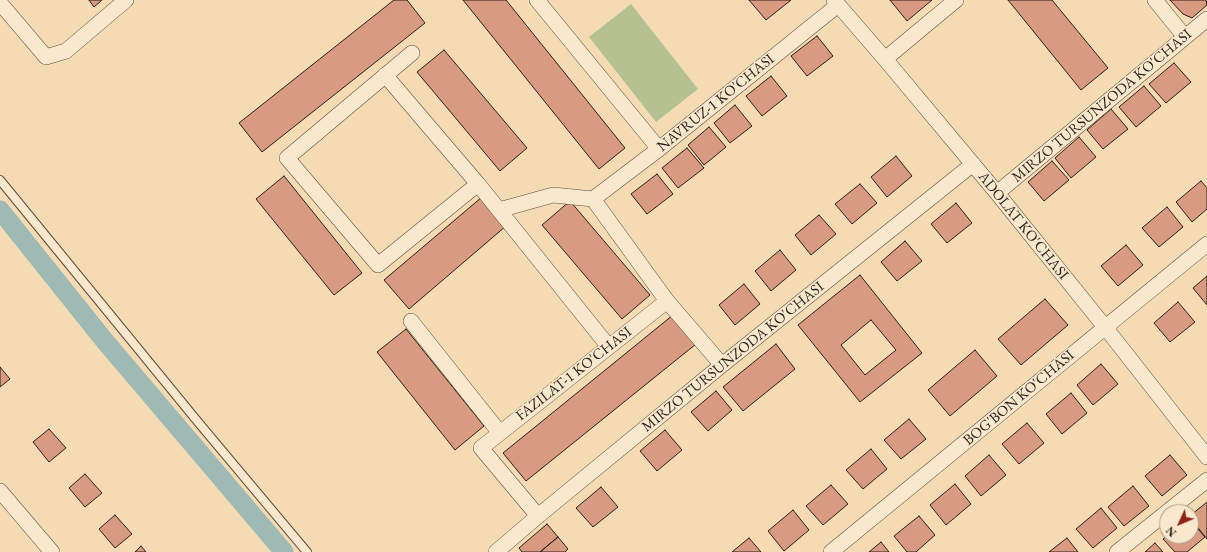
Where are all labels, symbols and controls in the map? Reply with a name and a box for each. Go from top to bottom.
street label: MIRZO TURSUNZODA KO'CHASI [1008,25,1196,187]
street label: NAVRUZ-1 KO'CHASI [654,50,778,156]
street label: ADOLAT KO'CHASI [974,168,1072,284]
street label: MIRZO TURSUNZODA KO'CHASI [638,278,828,436]
street label: FAZILAT-1 KO'CHASI [512,323,636,425]
street label: BOG'BON KO'CHASI [960,346,1078,450]
north arrow [1159,504,1199,544]
text: N [1163,524,1179,540]

